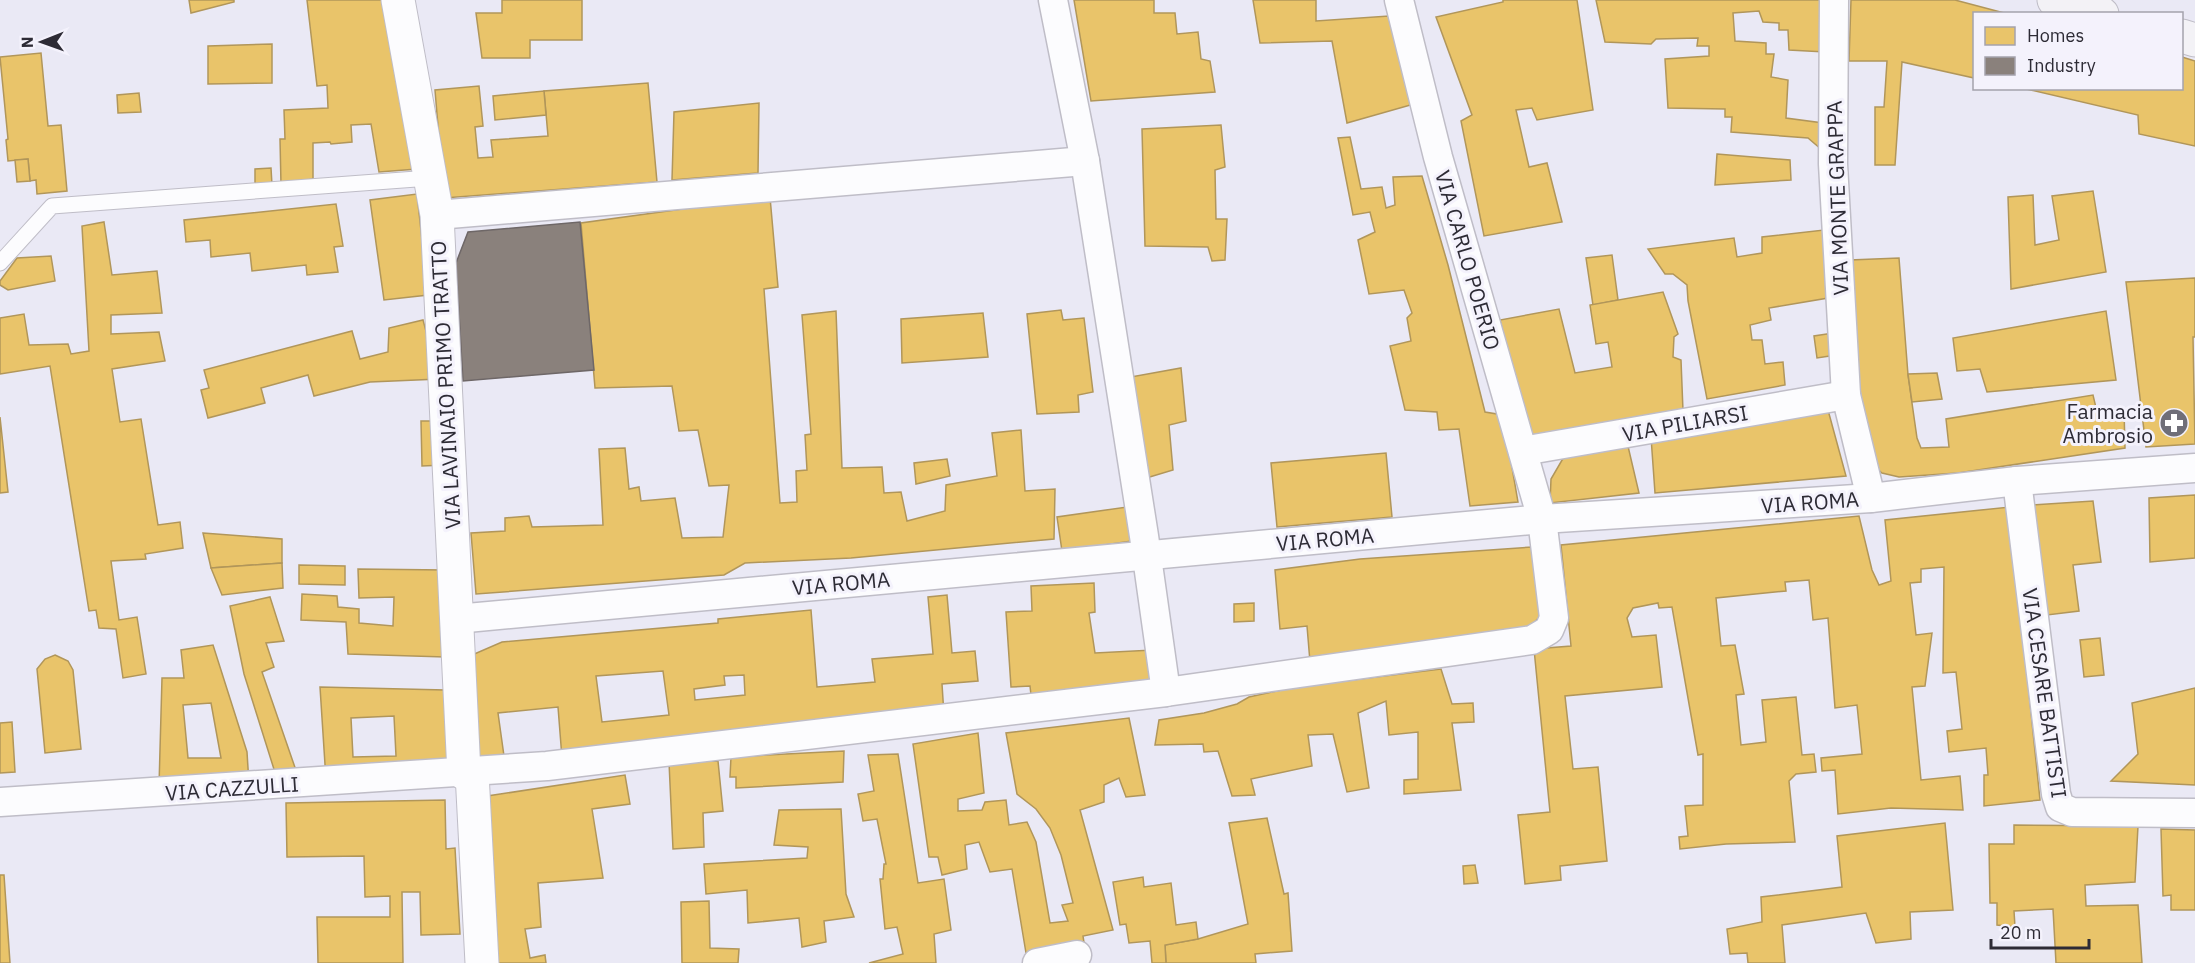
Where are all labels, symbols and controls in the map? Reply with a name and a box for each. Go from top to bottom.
north arrow [12,12,72,72]
legend [1973,12,2183,90]
text: Homes [2027,24,2084,47]
text: N [17,36,37,48]
text: Industry [2027,54,2096,77]
street label: VIA MONTE GRAPPA [1820,100,1854,296]
street label: VIA CARLO POERIO [1429,167,1507,353]
street label: VIA LAVINAIO PRIMO TRATTO [423,240,467,530]
place label: Farmacia Ambrosio [2062,397,2153,449]
street label: VIA PILIARSI [1620,398,1750,448]
pharmacy icon: Farmacia Ambrosio [2158,407,2190,439]
street label: VIA ROMA [1760,485,1860,519]
street label: VIA ROMA [1275,521,1375,557]
street label: VIA ROMA [791,565,891,601]
street label: VIA CESARE BATTISTI [2016,586,2074,800]
street label: VIA CAZZULLI [164,769,300,807]
scale bar [1991,912,2088,950]
text: 20 m [2000,921,2042,944]

